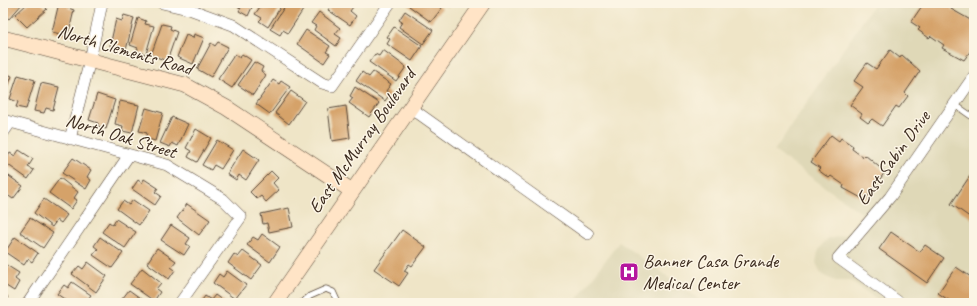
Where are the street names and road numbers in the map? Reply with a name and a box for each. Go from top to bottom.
street label: North Clements Road [55,19,198,81]
street label: East McMurray Boulevard [303,61,423,218]
street label: East Sabin Drive [851,104,937,210]
street label: North Oak Street [63,108,181,165]

